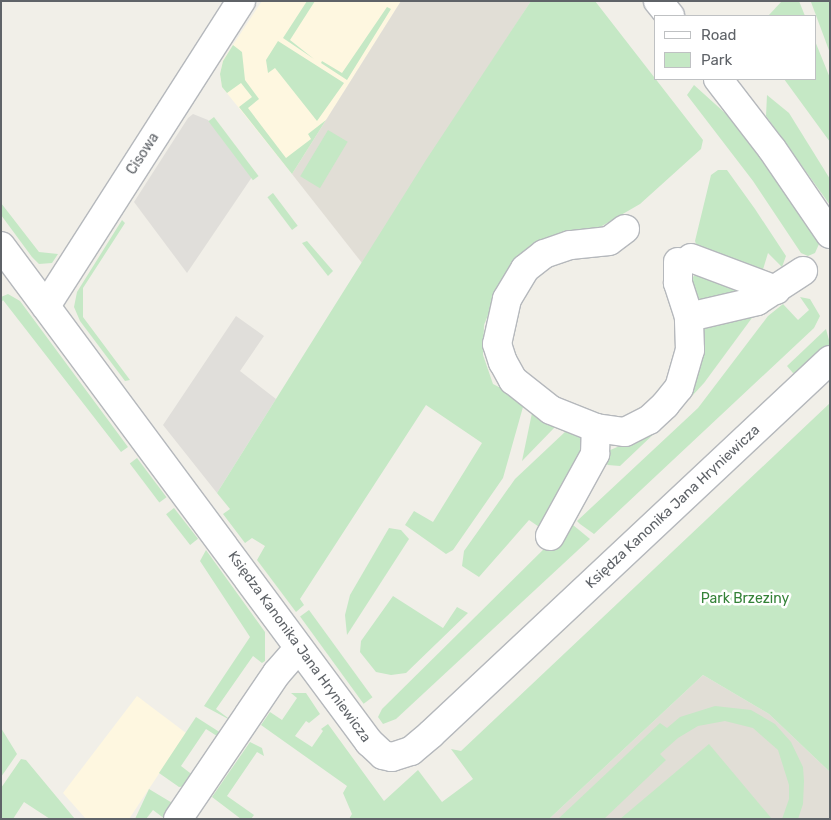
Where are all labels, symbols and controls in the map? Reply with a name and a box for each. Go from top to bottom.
legend [654,15,816,80]
text: Road [701,26,737,44]
text: Park [701,51,732,69]
street label: Cisowa [123,130,163,178]
street label: Księdza Kanonika Jana Hryniewicza [582,422,764,592]
street label: Księdza Kanonika Jana Hryniewicza [224,548,374,746]
park label: Park Brzeziny [701,591,789,607]

